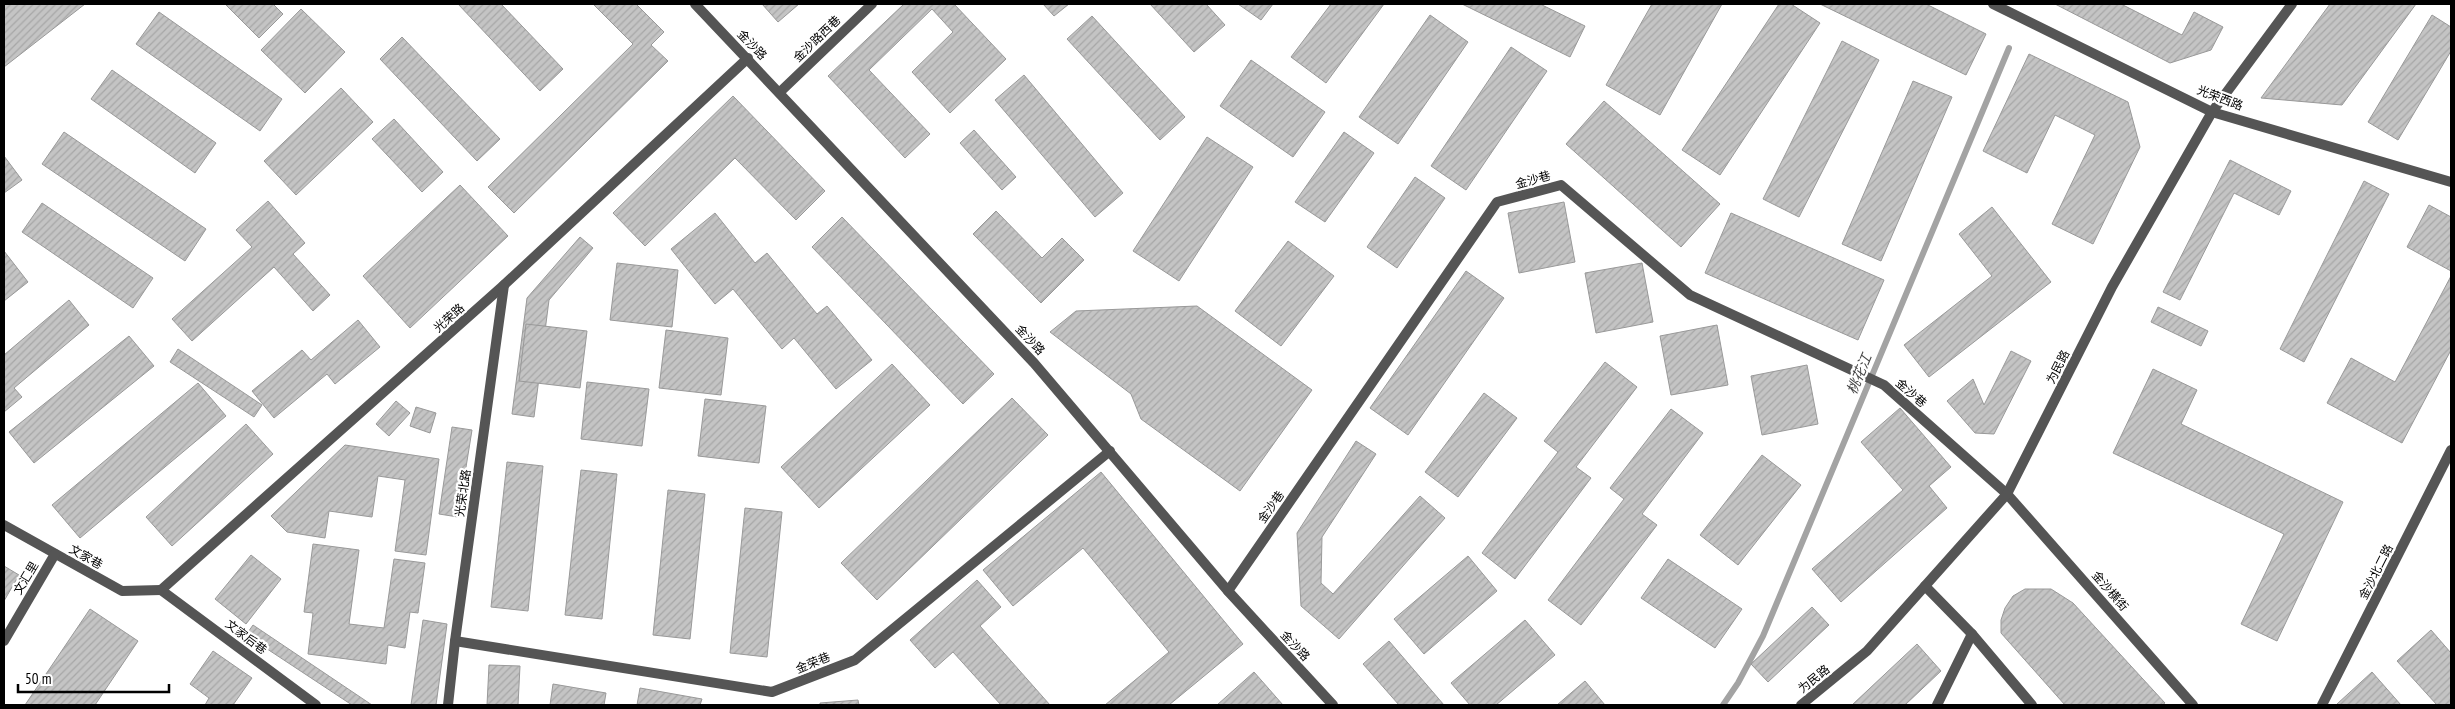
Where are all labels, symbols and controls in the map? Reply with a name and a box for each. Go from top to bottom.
street label: 金沙路西巷 [790,12,843,65]
street label: 金沙路 [734,26,770,63]
street label: 光荣西路 [2195,82,2245,113]
street label: 金沙巷 [1514,168,1552,191]
street label: 光荣路 [430,300,467,335]
street label: 金沙路 [1013,321,1048,358]
street label: 为民路 [2043,347,2072,386]
water label: 桃花江 [1843,349,1876,397]
street label: 金沙巷 [1893,375,1930,410]
street label: 光荣北路 [452,468,473,518]
street label: 金沙巷 [1254,488,1287,526]
street label: 文家巷 [67,541,106,572]
street label: 金沙北二路 [2355,542,2396,602]
street label: 文汇里 [10,558,41,597]
street label: 金沙横街 [2089,568,2132,614]
street label: 文家后巷 [223,616,270,657]
street label: 金沙路 [1278,627,1313,664]
street label: 金荣巷 [793,649,832,676]
street label: 为民路 [1795,661,1832,696]
scale bar [18,662,169,694]
text: 50 m [25,669,51,688]

